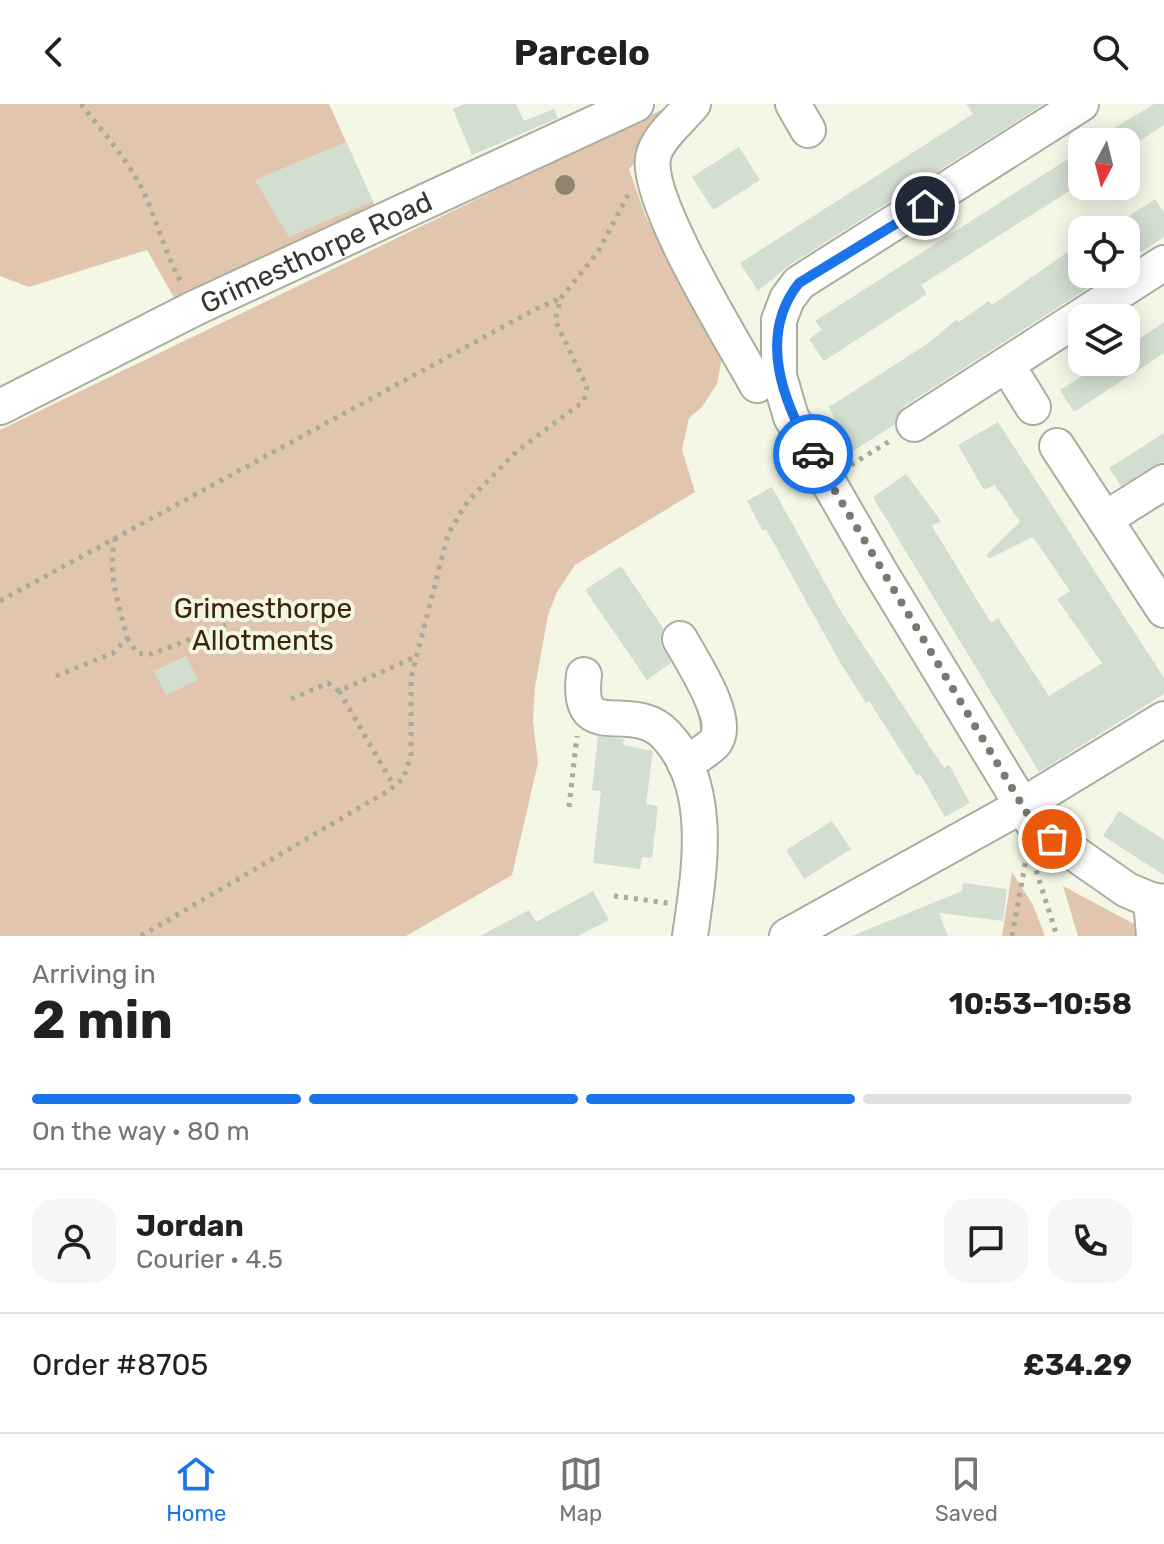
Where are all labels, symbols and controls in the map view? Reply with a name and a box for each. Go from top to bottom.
icon: back [32,30,76,74]
icon: search [1088,30,1132,74]
text: Parcelo [514,31,650,74]
north arrow [1068,128,1140,200]
map controls [1068,128,1140,376]
pin [891,172,959,240]
street label: Grimesthorpe Road [195,184,437,320]
icon: home [903,184,947,228]
button: locate [1068,216,1140,288]
button: layers [1068,304,1140,376]
courier [773,414,853,494]
icon: car [791,432,835,476]
park label: Grimesthorpe Allotments [174,592,352,657]
pin [1018,805,1086,873]
icon: bag [1030,817,1074,861]
text: Arriving in [32,959,156,990]
text: 10:53–10:58 [949,986,1132,1022]
text: 2 min [32,989,173,1051]
text: On the way · 80 m [32,1116,250,1147]
button: person [32,1199,116,1283]
button: chat [944,1199,1028,1283]
button: phone [1048,1199,1132,1283]
text: Jordan [136,1208,244,1244]
text: Courier · 4.5 [136,1244,283,1275]
text: Order #8705 [32,1347,208,1383]
text: £34.29 [1023,1347,1132,1383]
tab: Home [166,1452,226,1527]
tab: Map [559,1452,603,1527]
tab: Saved [935,1452,998,1527]

